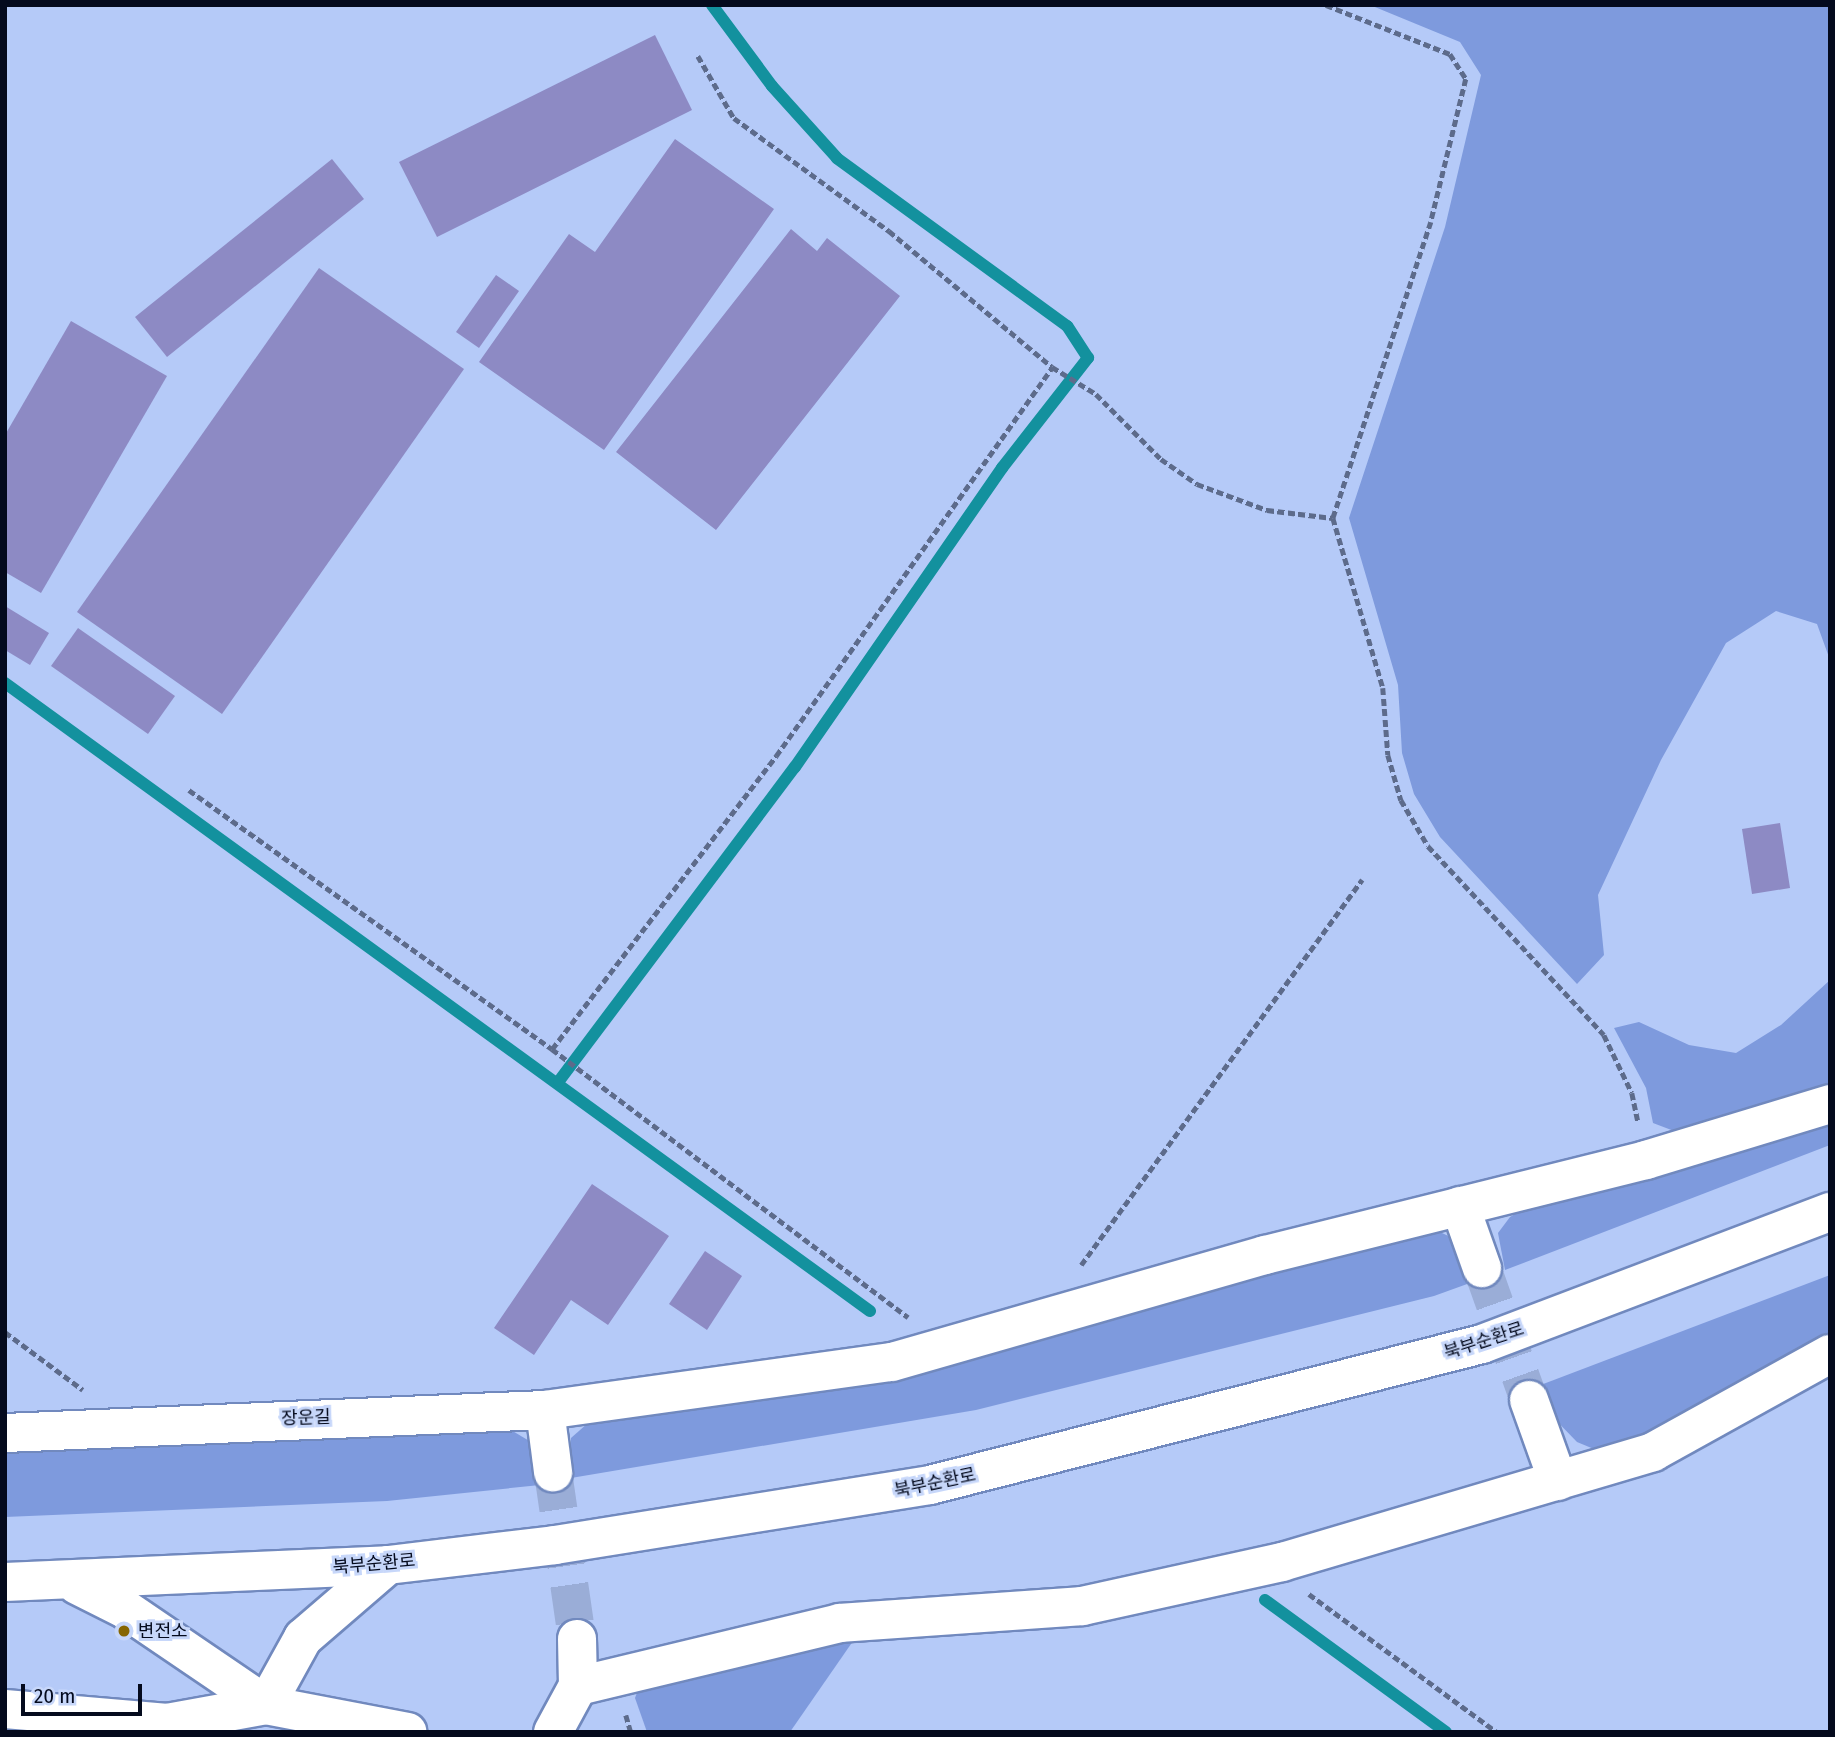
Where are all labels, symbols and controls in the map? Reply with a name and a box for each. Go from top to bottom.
street label: 북부순환로 [1441,1318,1527,1364]
street label: 장운길 [281,1406,331,1430]
street label: 북부순환로 [892,1464,978,1502]
street label: 북부순환로 [332,1550,416,1578]
place label: 변전소 [138,1620,188,1642]
marker: 변전소 [116,1623,132,1639]
scale bar [24,1670,145,1714]
text: 20 m [34,1683,75,1709]

